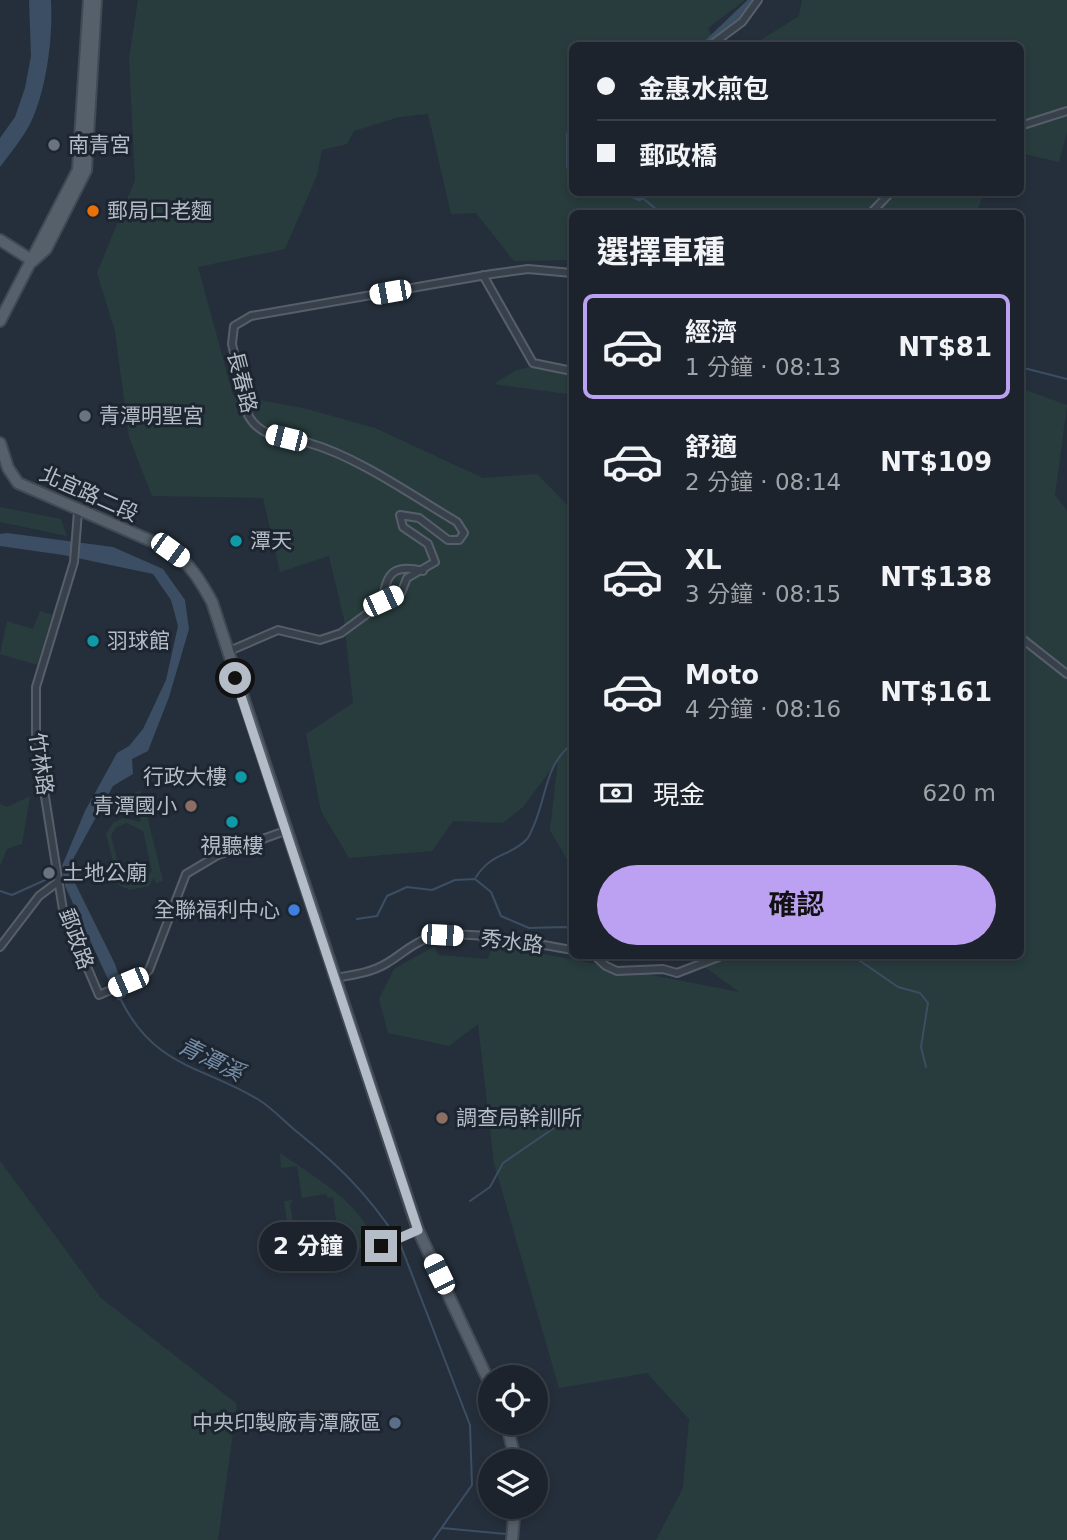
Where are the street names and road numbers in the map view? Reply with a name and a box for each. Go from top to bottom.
street label: 長春路 [223,349,261,415]
street label: 北宜路二段 [36,462,142,526]
street label: 竹林路 [25,731,57,797]
street label: 郵政路 [54,905,98,973]
street label: 秀水路 [479,926,545,958]

